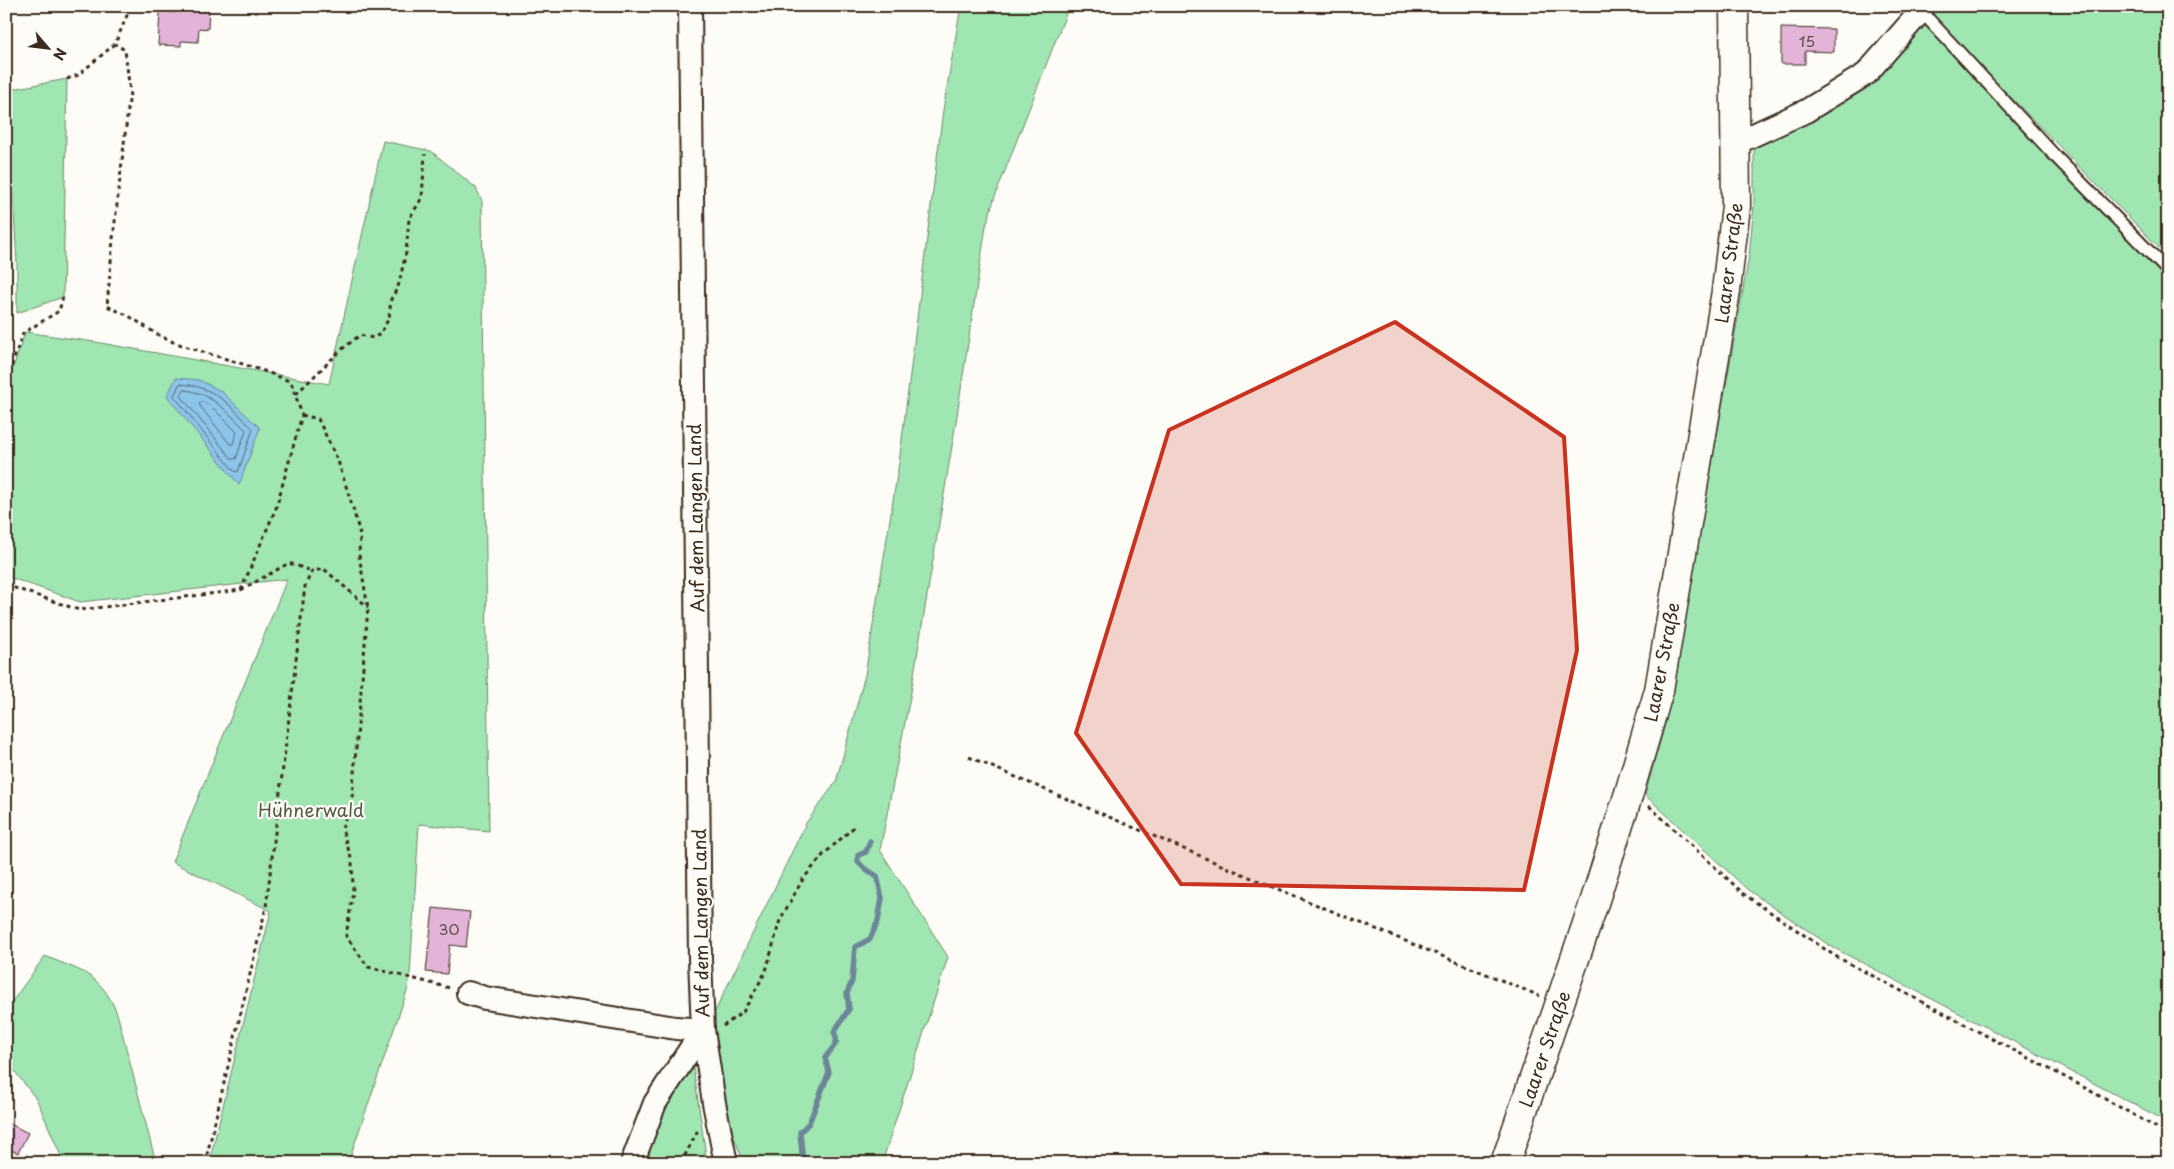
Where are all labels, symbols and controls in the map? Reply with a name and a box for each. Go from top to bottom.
north arrow [22,22,72,72]
house number: 15 [1799,29,1815,52]
text: N [48,45,72,64]
street label: Laarer Straße [1707,201,1749,325]
street label: Auf dem Langen Land [680,423,710,613]
street label: Laarer Straße [1636,600,1686,724]
park label: Hühnerwald [258,796,364,823]
street label: Auf dem Langen Land [685,828,715,1018]
house number: 30 [439,917,459,940]
street label: Laarer Straße [1511,987,1577,1111]

